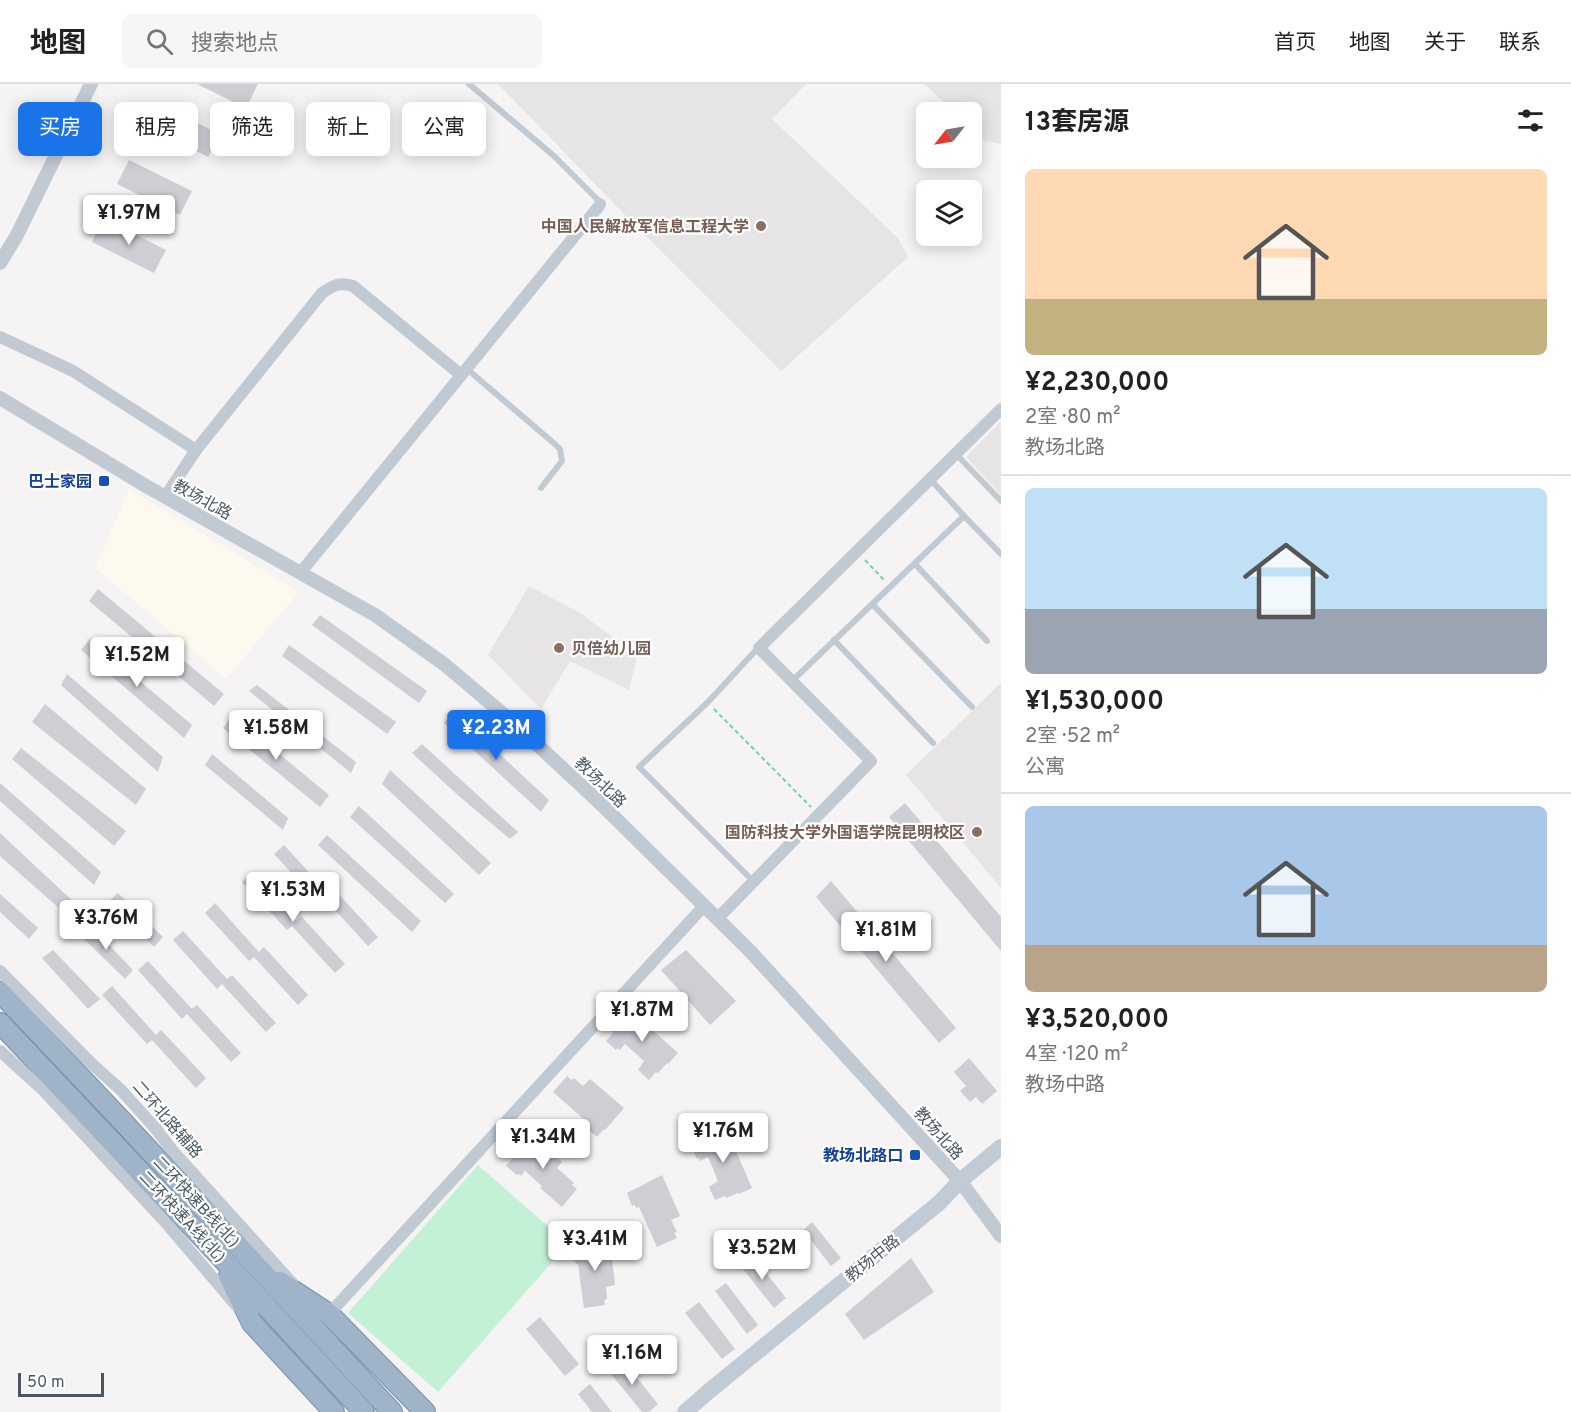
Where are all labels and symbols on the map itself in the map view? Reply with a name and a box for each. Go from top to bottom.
north arrow [916,102,982,168]
pin: ¥1.97M [80,195,178,246]
place label: 中国人民解放军信息工程大学 [541,218,749,238]
marker: 中国人民解放军信息工程大学 [754,219,768,233]
place label: 巴士家园 [28,473,92,493]
marker: 巴士家园 [97,474,111,488]
street label: 教场北路 [169,476,235,525]
pin: ¥1.52M [88,637,186,688]
place label: 贝倍幼儿园 [571,639,651,660]
marker: 贝倍幼儿园 [552,641,566,655]
pin: ¥1.58M [227,710,325,761]
pin: ¥2.23M [447,710,545,761]
street label: 教场北路 [570,754,630,813]
place label: 国防科技大学外国语学院昆明校区 [725,823,965,844]
marker: 国防科技大学外国语学院昆明校区 [970,825,984,839]
pin: ¥1.53M [244,872,342,923]
pin: ¥3.76M [57,900,155,951]
pin: ¥1.81M [837,912,935,963]
pin: ¥1.87M [593,992,691,1043]
street label: 二环北路辅路 [127,1078,206,1163]
street label: 教场北路 [909,1104,966,1165]
pin: ¥1.76M [674,1113,772,1164]
pin: ¥1.34M [494,1119,592,1170]
place label: 教场北路口 [823,1147,903,1167]
marker: 教场北路口 [908,1148,922,1162]
street label: 二环快速B线(北) [148,1153,243,1252]
street label: 二环快速A线(北) [134,1167,229,1267]
pin: ¥3.41M [546,1221,644,1272]
pin: ¥3.52M [713,1230,811,1281]
street label: 教场中路 [842,1232,904,1287]
pin: ¥1.16M [583,1335,681,1386]
scale bar [18,1370,104,1398]

